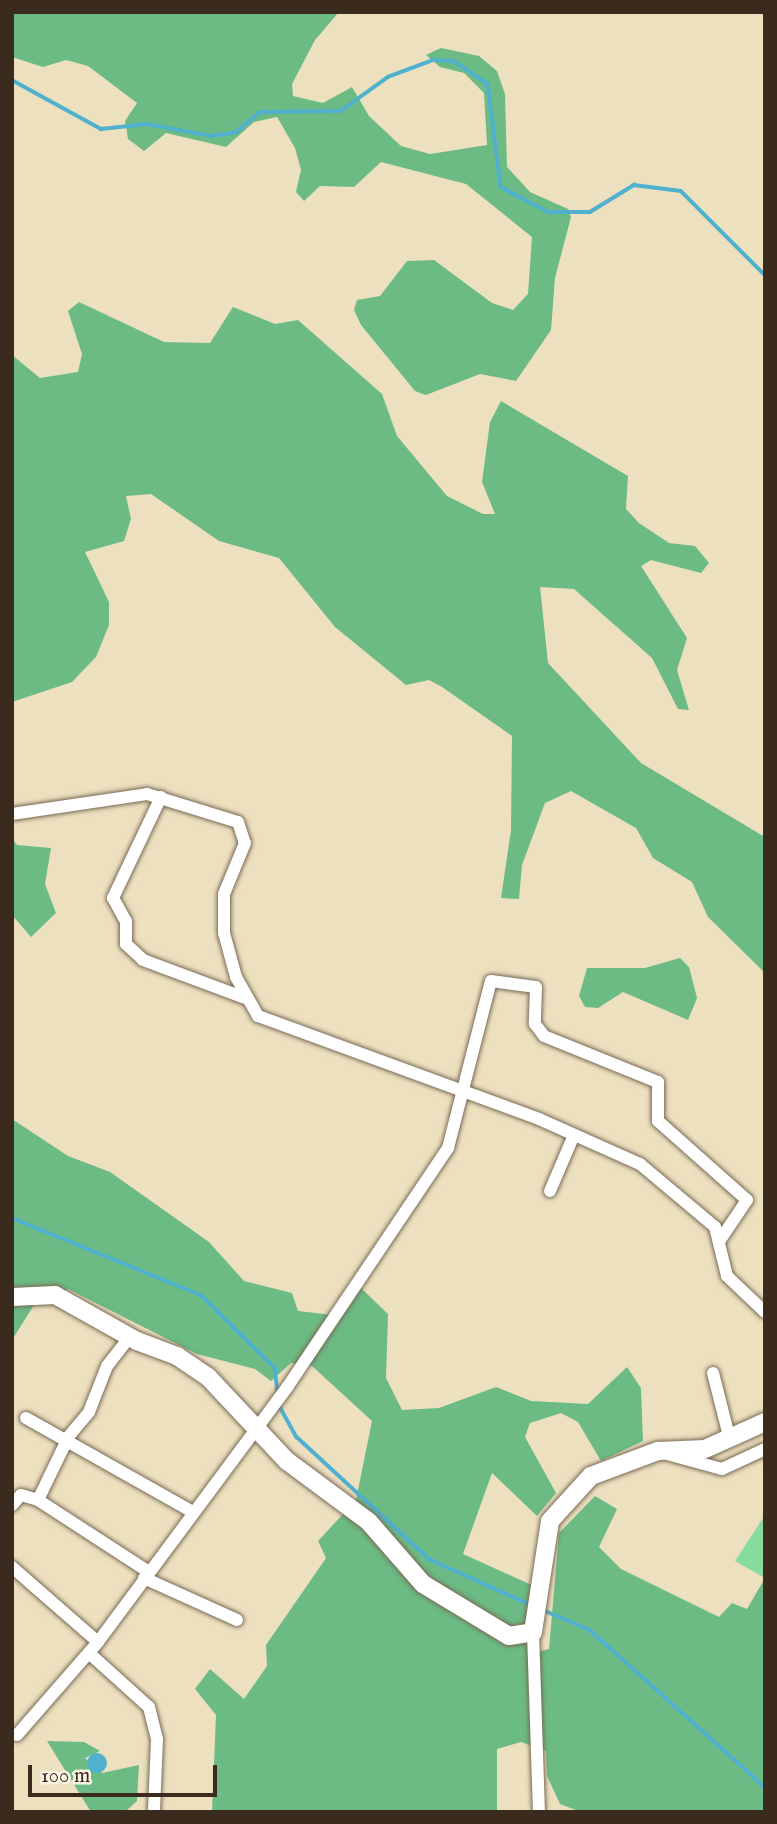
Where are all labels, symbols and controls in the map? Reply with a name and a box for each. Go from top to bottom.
scale bar [32,1750,220,1794]
text: 100 m [41,1763,90,1790]

